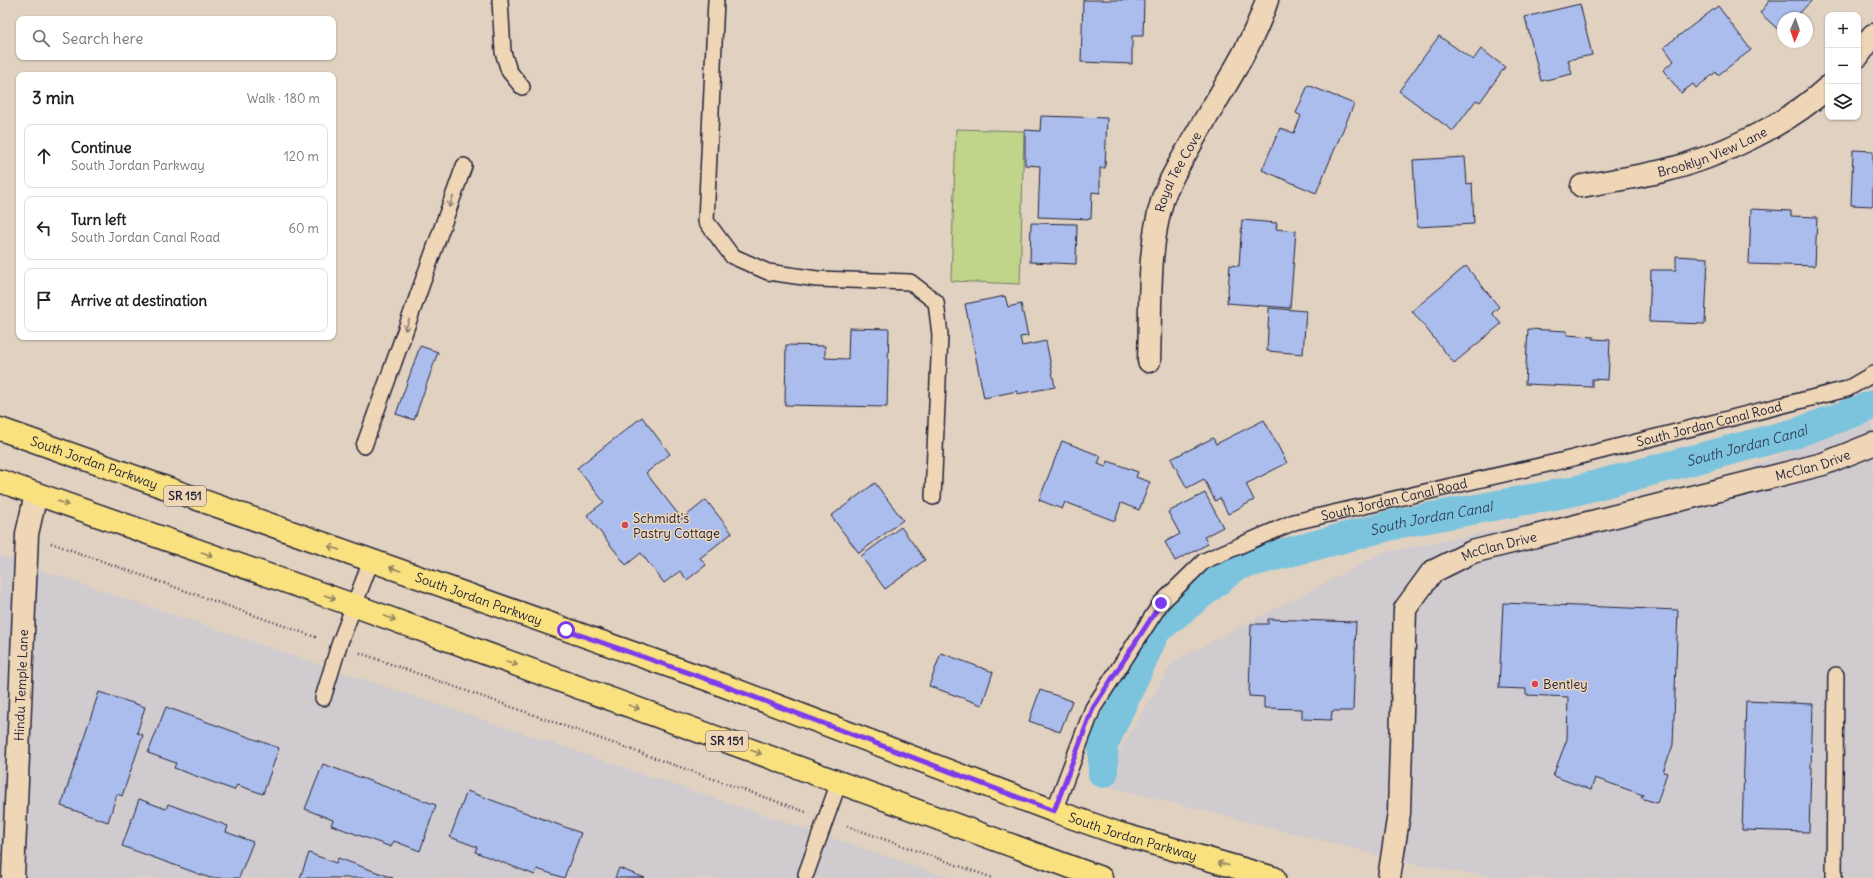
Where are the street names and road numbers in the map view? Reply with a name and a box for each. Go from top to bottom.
street label: Brooklyn View Lane [1656,123,1770,181]
street label: Royal Tee Cove [1151,129,1205,214]
street label: South Jordan Canal Road [1635,397,1783,449]
street label: South Jordan Parkway [28,433,160,493]
street label: McClan Drive [1774,446,1853,485]
street label: South Jordan Canal Road [1320,475,1468,523]
road number: SR 151 [164,486,206,506]
street label: McClan Drive [1459,528,1538,565]
street label: South Jordan Parkway [413,569,545,629]
street label: Hindu Temple Lane [11,629,32,741]
road number: SR 151 [706,731,748,751]
street label: South Jordan Parkway [1066,809,1199,865]

